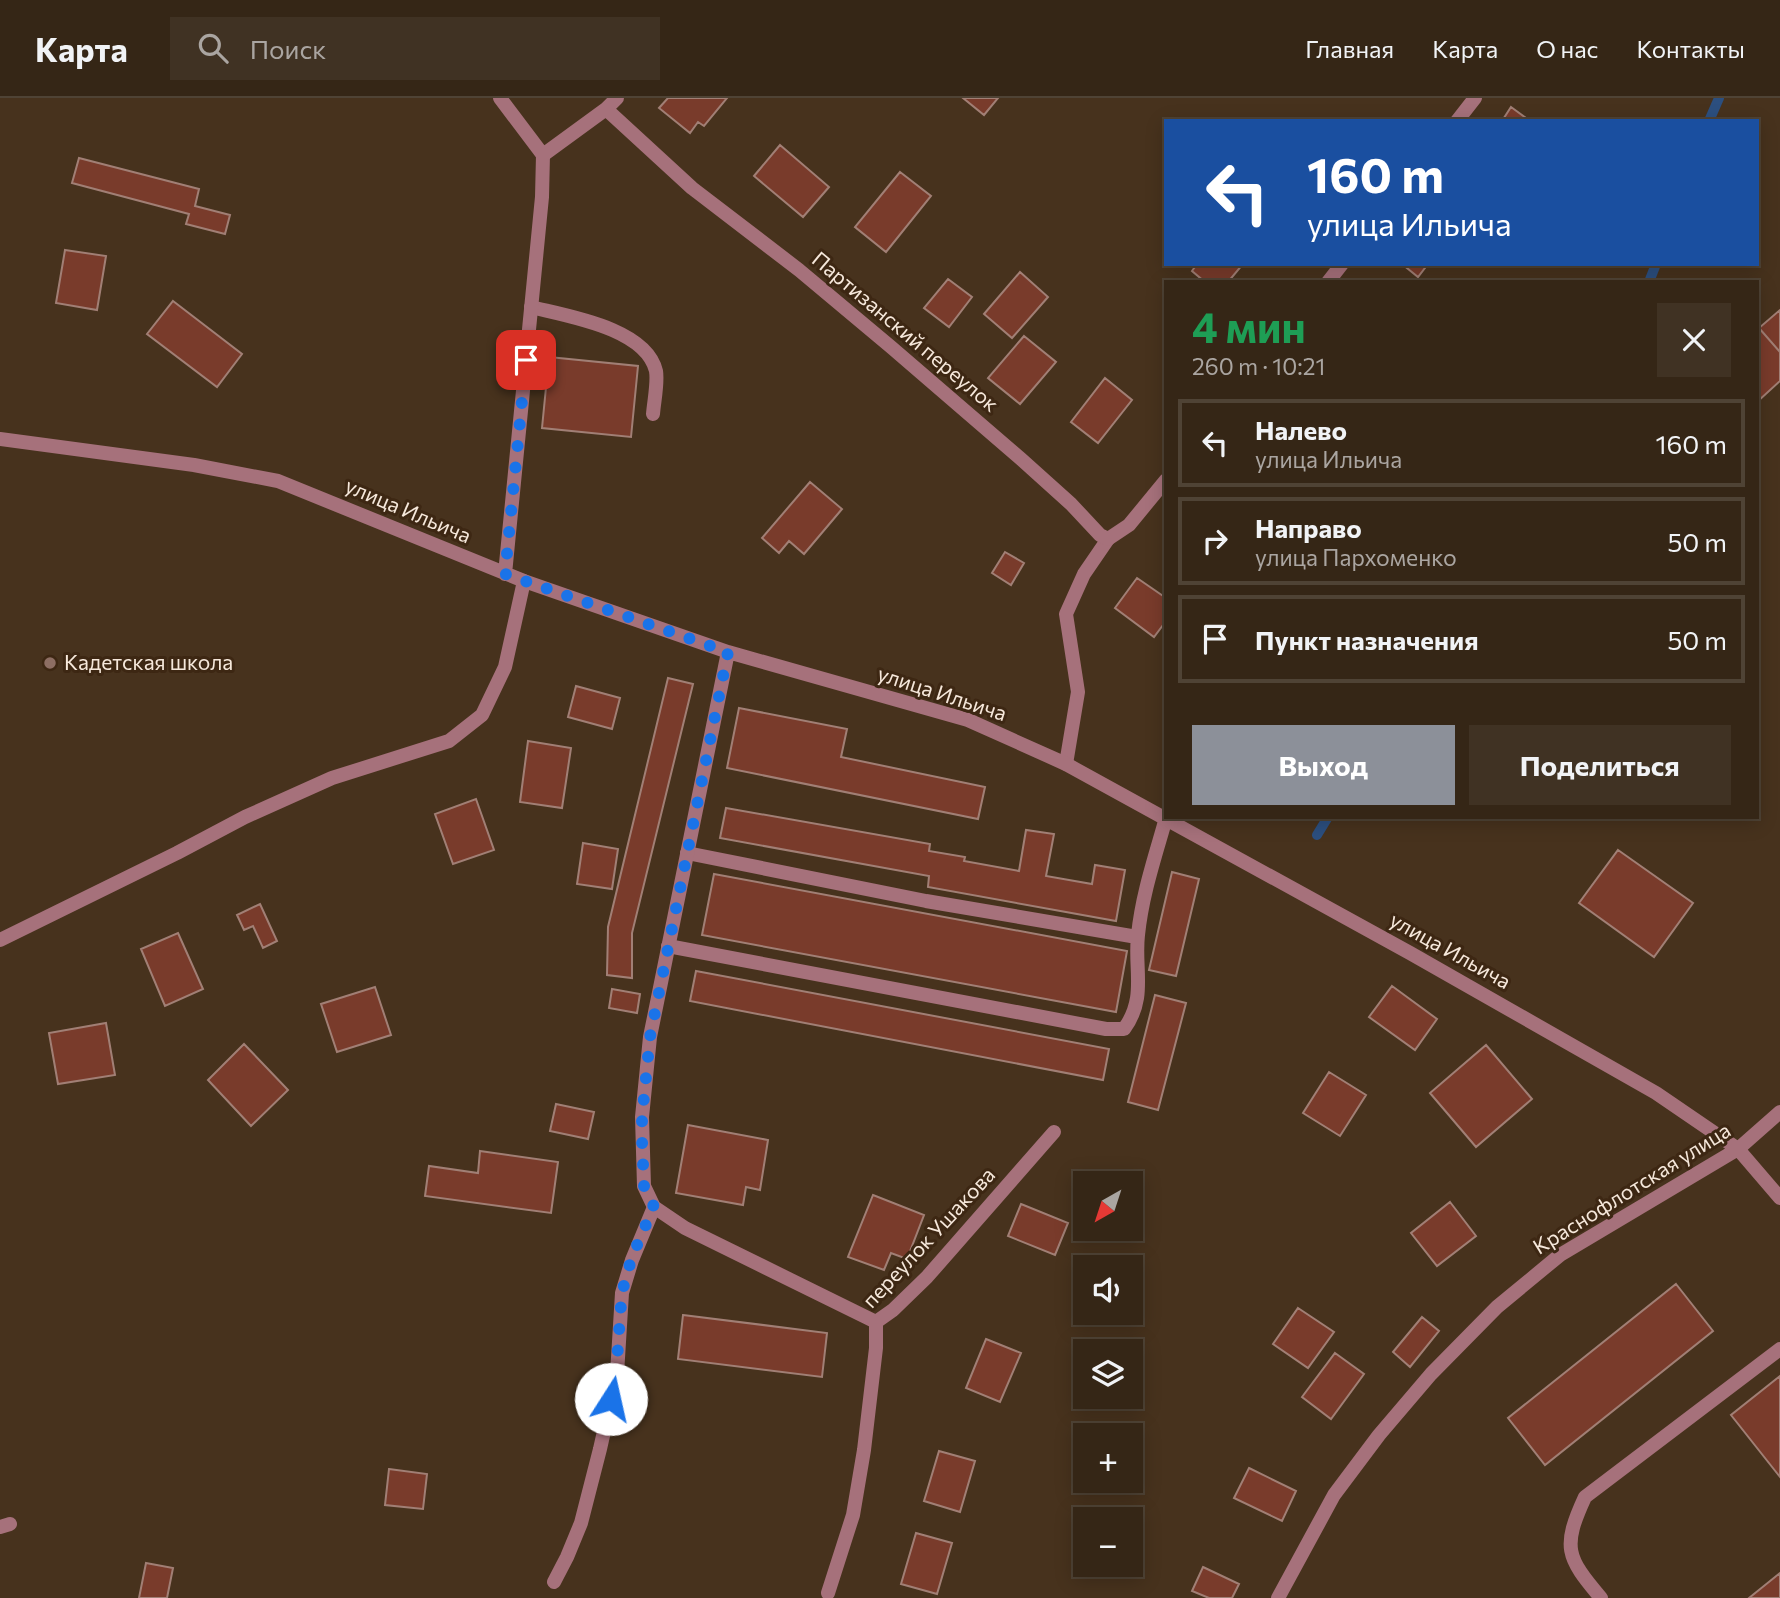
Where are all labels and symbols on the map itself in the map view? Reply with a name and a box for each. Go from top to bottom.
street label: Партизанский переулок [808,246,1004,416]
pin [496,330,556,390]
street label: улица Ильича [342,472,475,547]
place label: Кадетская школа [64,649,233,674]
marker: Кадетская школа [42,655,58,671]
street label: улица Ильича [875,660,1010,725]
street label: улица Ильича [1386,906,1516,993]
street label: Краснофлотская улица [1528,1117,1734,1259]
street label: переулок Ушакова [856,1162,999,1312]
north arrow [1073,1171,1143,1241]
position arrow [574,1362,648,1436]

